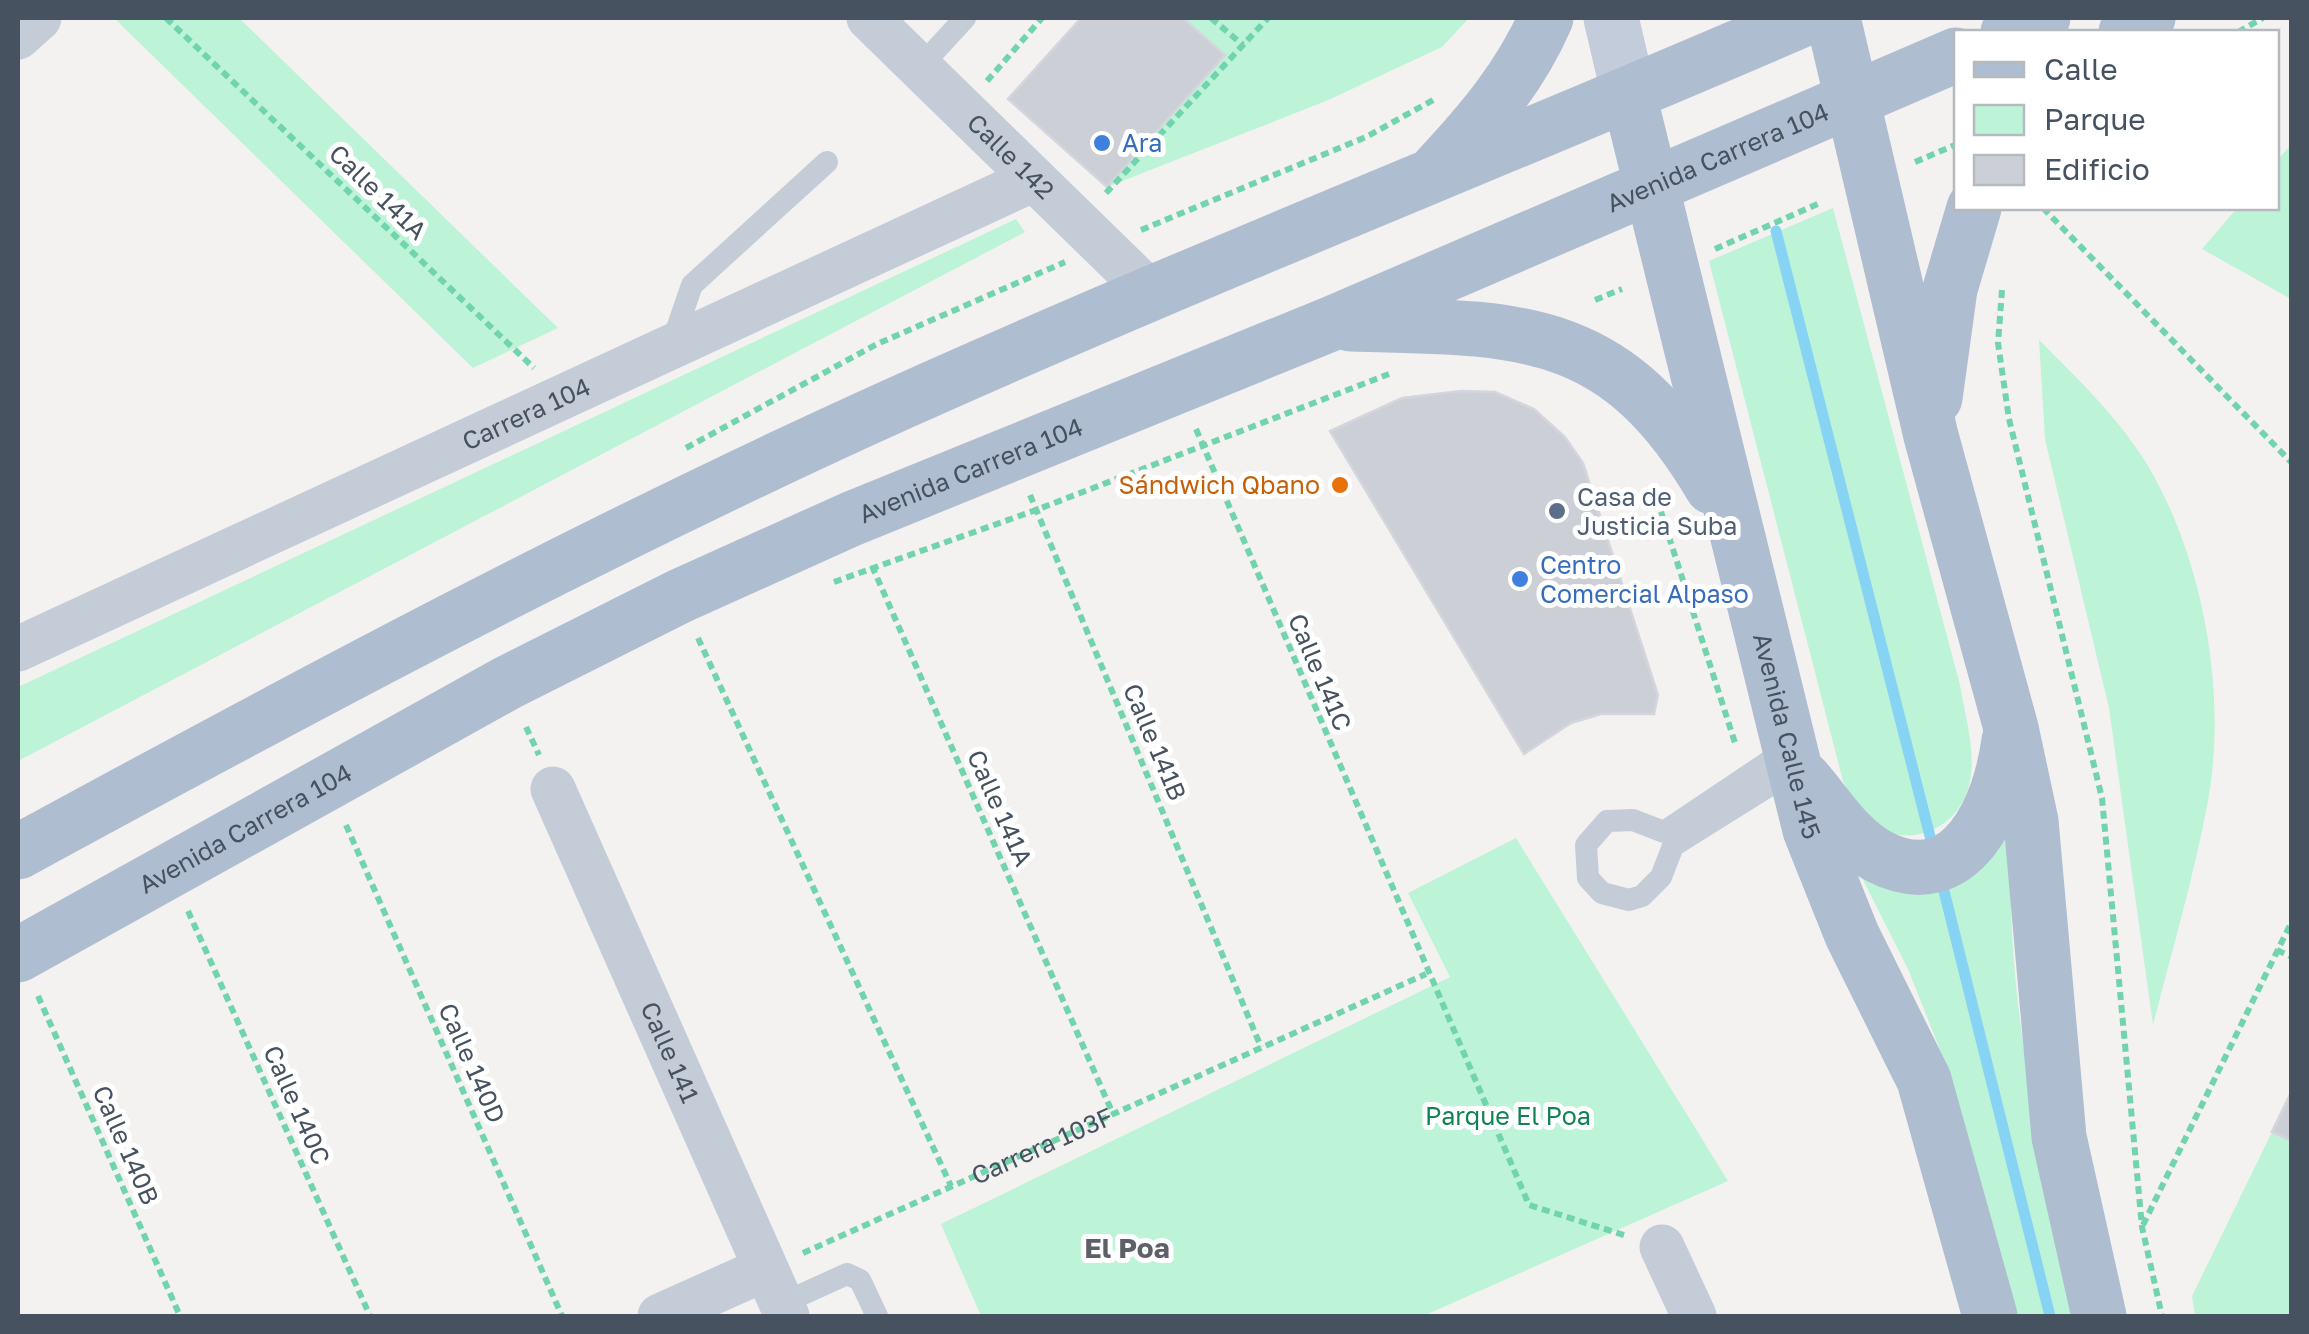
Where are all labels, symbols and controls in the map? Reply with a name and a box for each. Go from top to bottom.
legend [1954,30,2279,210]
text: Calle [2044,51,2118,87]
street label: Avenida Carrera 104 [1602,96,1834,218]
text: Parque [2044,101,2146,137]
street label: Calle 142 [961,107,1061,205]
place label: Ara [1122,127,1162,158]
marker: Ara [1091,132,1113,154]
street label: Calle 141A [323,137,434,246]
text: Edificio [2044,151,2150,187]
street label: Carrera 104 [457,370,595,456]
street label: Avenida Carrera 104 [854,410,1087,529]
place label: Sándwich Qbano [1119,469,1320,500]
marker: Sándwich Qbano [1329,474,1351,496]
place label: Casa de Justicia Suba [1577,481,1737,541]
marker: Casa de Justicia Suba [1546,500,1568,522]
place label: Centro Comercial Alpaso [1540,549,1749,609]
marker: Centro Comercial Alpaso [1509,568,1531,590]
street label: Calle 141C [1282,609,1359,735]
street label: Avenida Calle 145 [1747,630,1828,843]
street label: Calle 141B [1117,679,1194,805]
street label: Calle 141A [961,745,1040,871]
street label: Avenida Carrera 104 [133,757,357,900]
street label: Calle 141 [634,997,706,1107]
street label: Calle 140D [432,998,513,1128]
street label: Calle 140C [257,1040,338,1169]
street label: Calle 140B [86,1080,166,1209]
street label: Carrera 103F [966,1100,1118,1191]
park label: Parque El Poa [1425,1100,1591,1131]
district label: El Poa [1084,1231,1170,1264]

